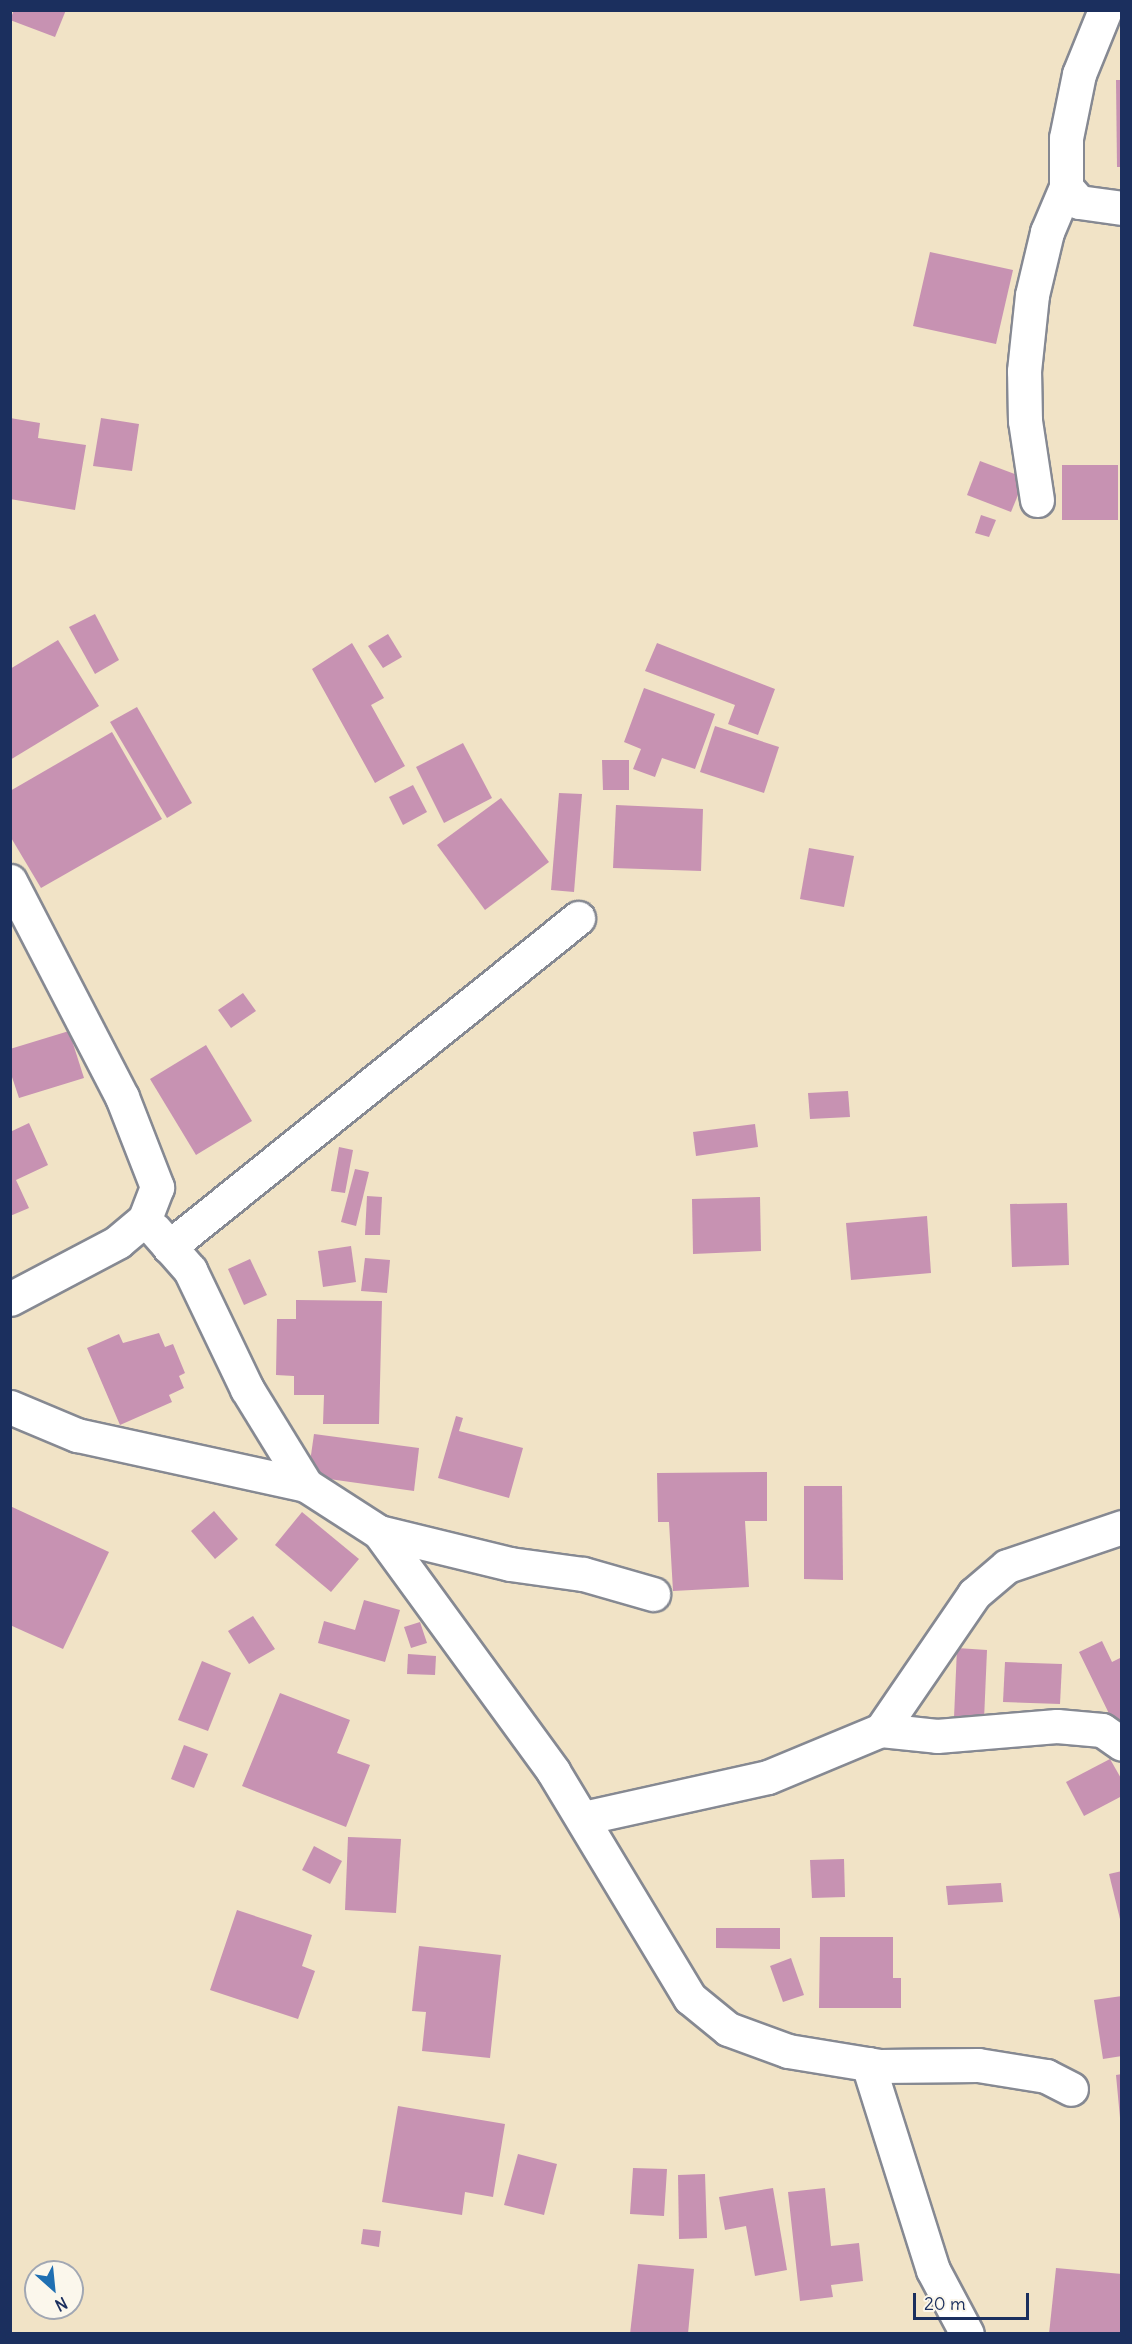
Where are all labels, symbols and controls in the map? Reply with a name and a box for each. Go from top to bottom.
north arrow [24,2260,84,2320]
scale bar [916,2281,1032,2319]
text: 20 m [924,2292,966,2315]
text: N [52,2293,71,2316]

